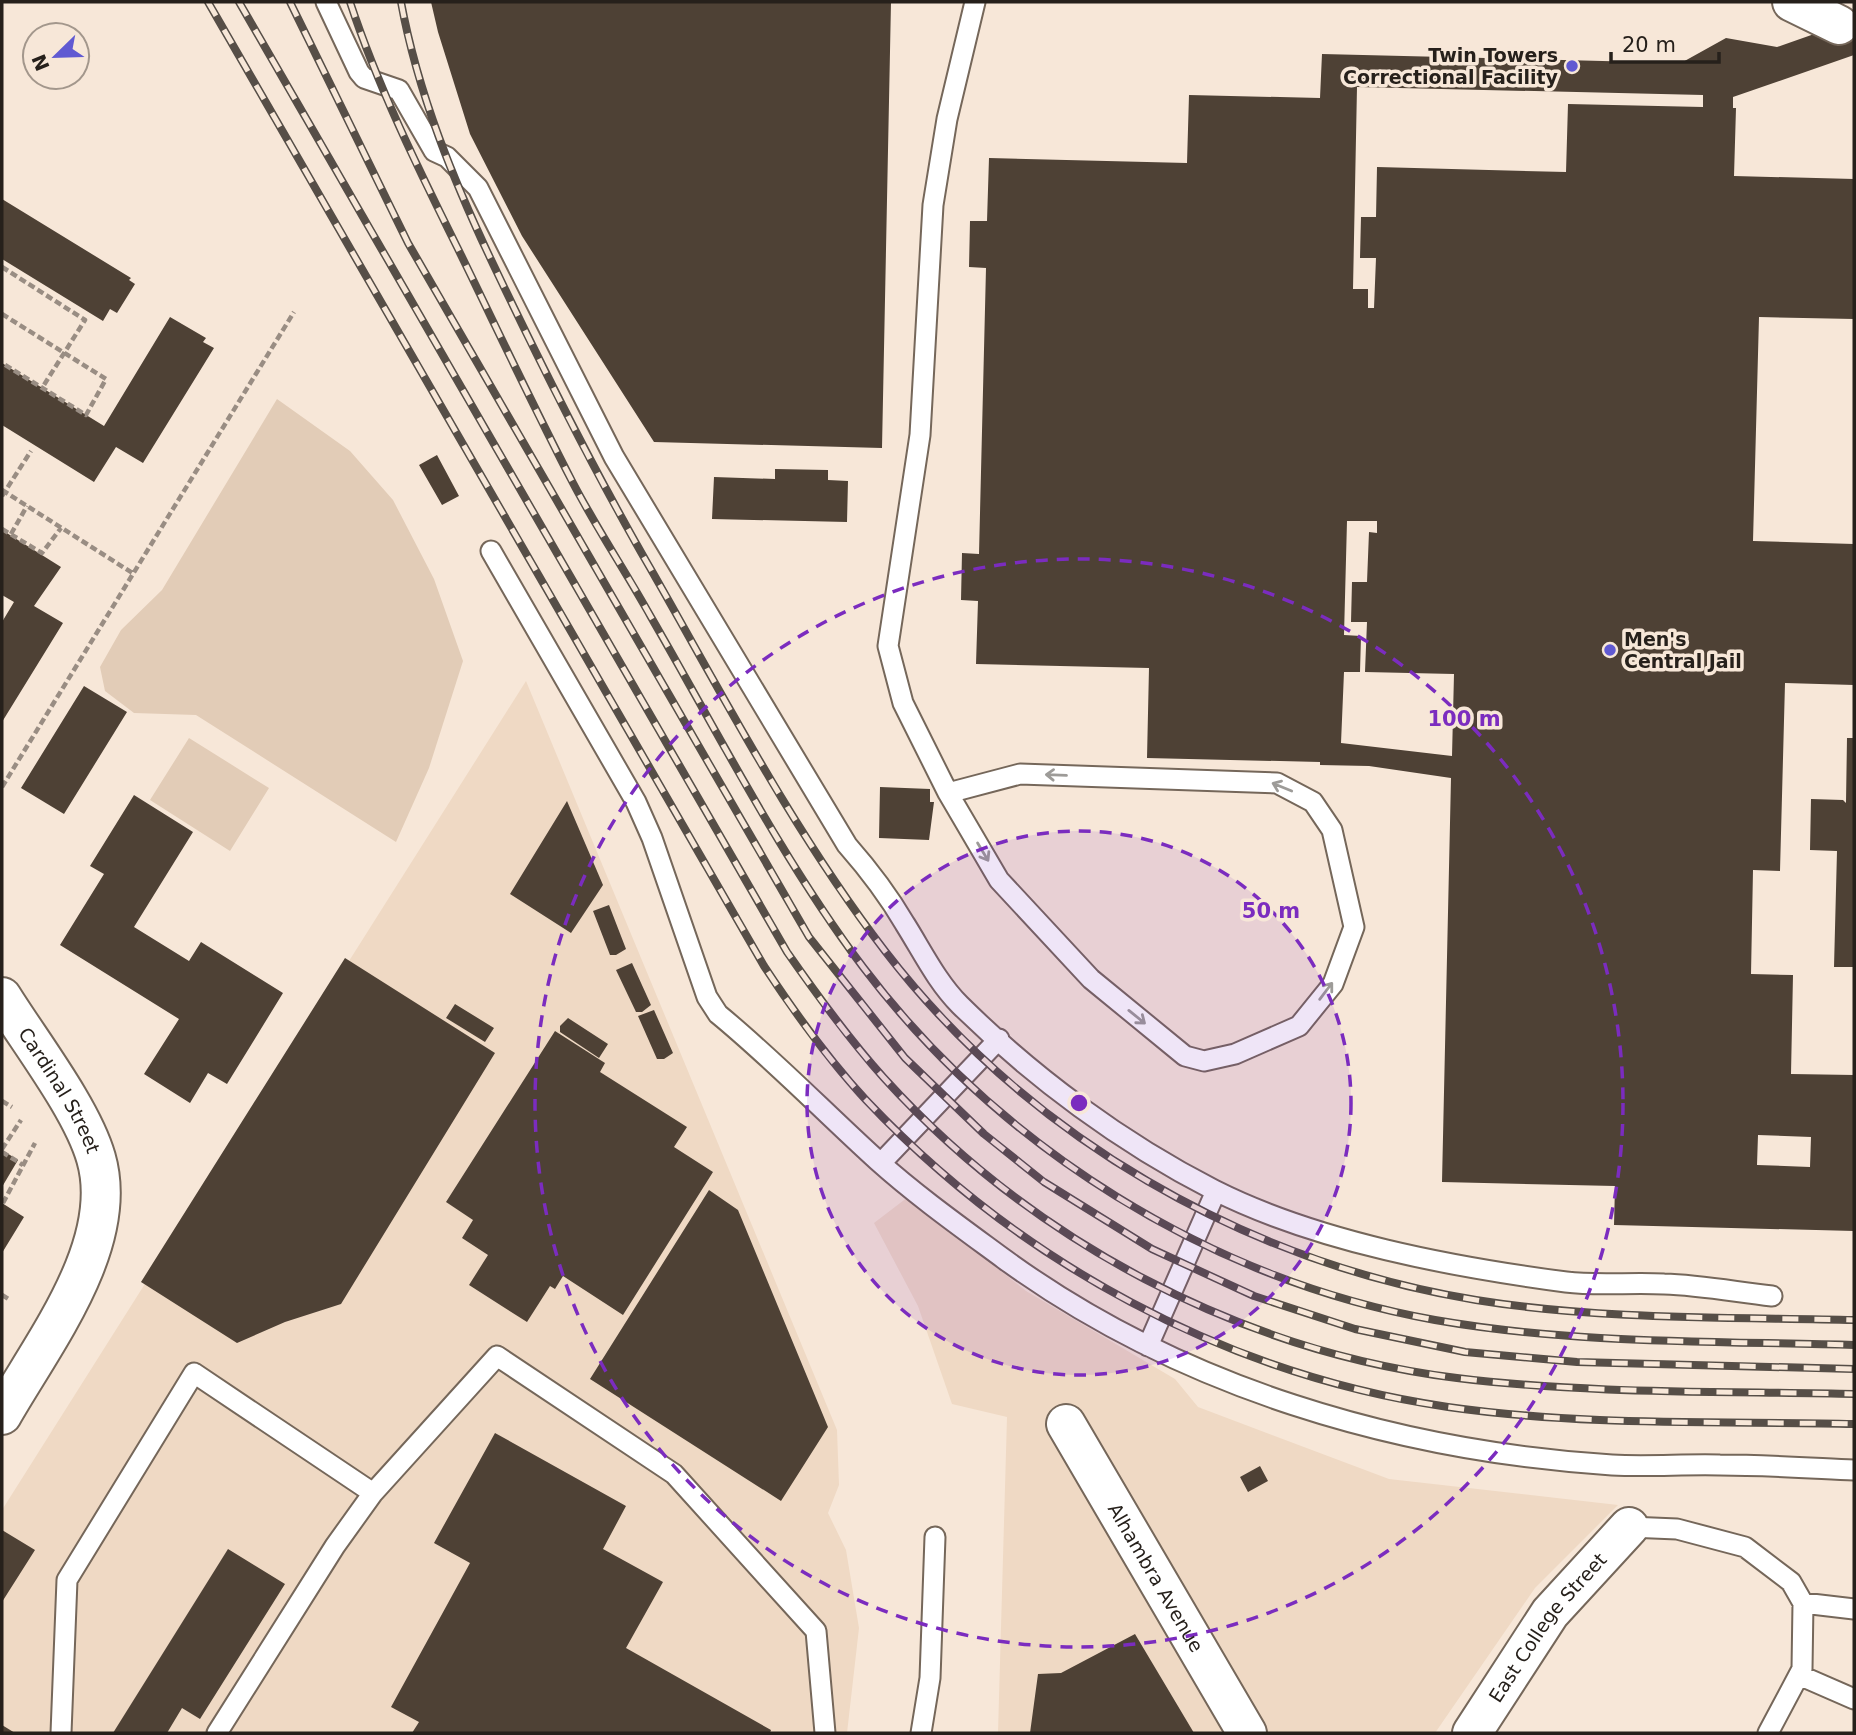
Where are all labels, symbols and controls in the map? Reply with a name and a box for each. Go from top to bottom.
north arrow [21,21,91,91]
scale bar [1611,21,1720,65]
text: 20 m [1622,33,1676,57]
place label: Twin Towers Correctional Facility [1343,44,1559,88]
text: N [27,51,54,74]
marker: Twin Towers Correctional Facility [1564,58,1580,74]
place label: Men's Central Jail [1624,628,1742,672]
marker: Men's Central Jail [1602,642,1618,658]
text: 100 m [1427,707,1501,731]
one-way arrow [1045,769,1068,782]
one-way arrow [1272,779,1293,792]
one-way arrow [976,841,990,861]
text: 50 m [1242,899,1300,923]
one-way arrow [1319,982,1334,1001]
one-way arrow [1128,1009,1146,1025]
street label: Cardinal Street [14,1023,105,1156]
centre of rings [1067,1091,1091,1115]
street label: Alhambra Avenue [1104,1499,1208,1656]
street label: East College Street [1484,1548,1611,1706]

